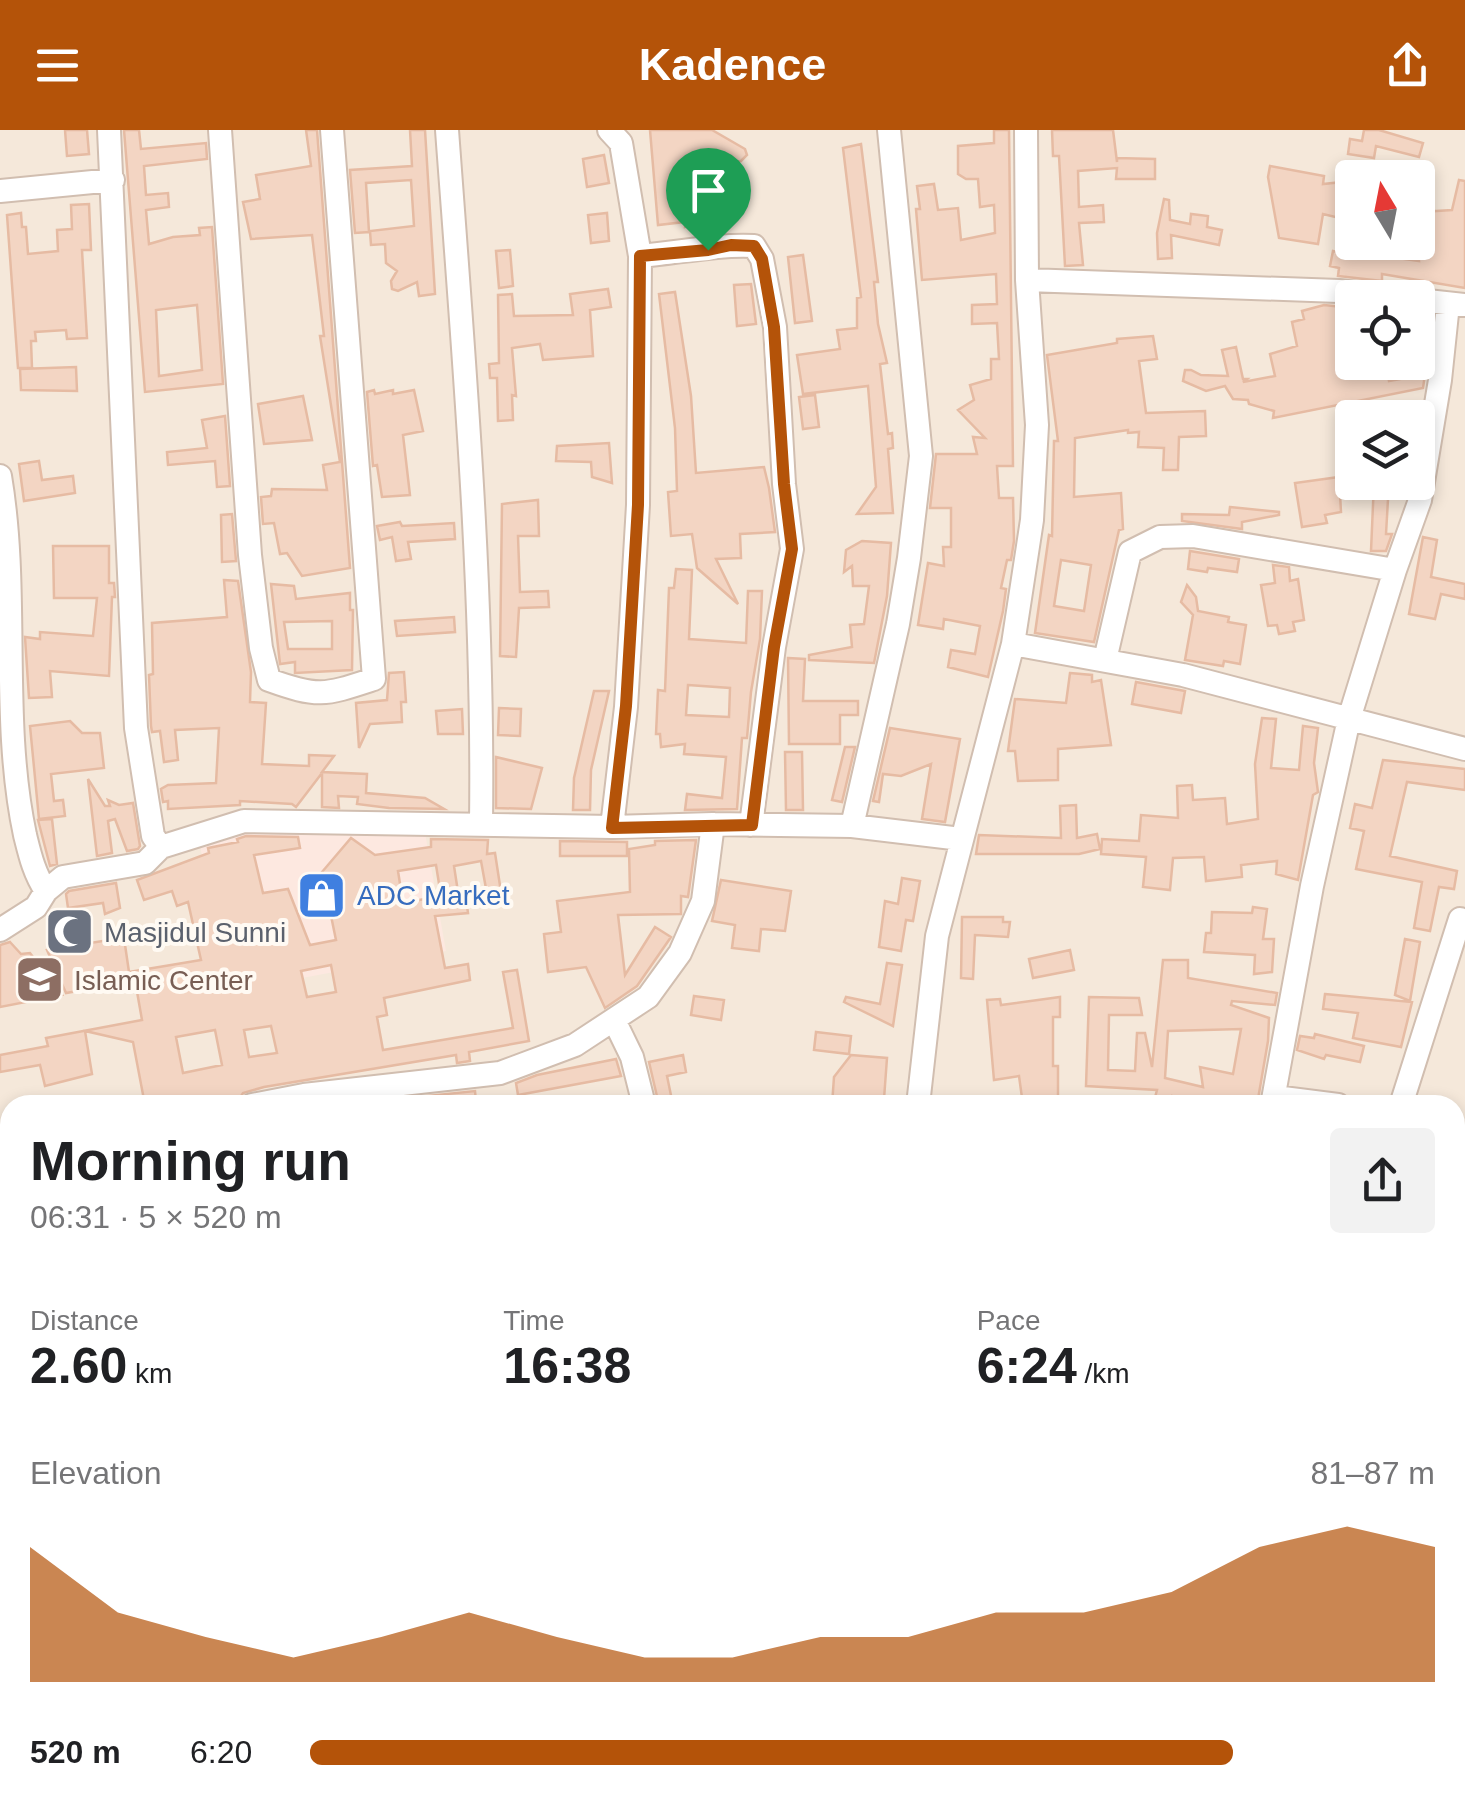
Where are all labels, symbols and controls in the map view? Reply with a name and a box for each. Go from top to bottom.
icon: menu [30,38,85,93]
icon: share [1380,38,1435,93]
text: Kadence [639,39,826,90]
pin [666,148,751,251]
north arrow [1335,160,1435,260]
map controls [1335,160,1435,500]
icon: arrive [681,163,736,218]
button: locate [1335,280,1435,380]
button: layers [1335,400,1435,500]
shop icon: ADC Market [296,869,348,921]
place label: ADC Market [357,880,510,911]
mosque icon: Masjidul Sunni [43,906,95,958]
place label: Masjidul Sunni [104,917,286,948]
school or university icon: Islamic Center [13,954,65,1006]
place label: Islamic Center [74,965,253,996]
button: share [1330,1128,1435,1233]
text: Morning run [30,1130,351,1192]
text: 06:31 · 5 × 520 m [30,1199,282,1235]
text: Distance [30,1305,139,1336]
text: Time [503,1305,565,1336]
text: Pace [977,1305,1040,1336]
text: 2.60 [30,1338,127,1394]
text: 16:38 [503,1338,631,1394]
text: 6:24 [977,1338,1077,1394]
text: km [127,1358,172,1389]
text: /km [1077,1358,1130,1389]
text: Elevation [30,1455,162,1491]
text: 81–87 m [1310,1455,1435,1491]
text: 520 m [30,1734,121,1770]
text: 6:20 [190,1734,252,1770]

